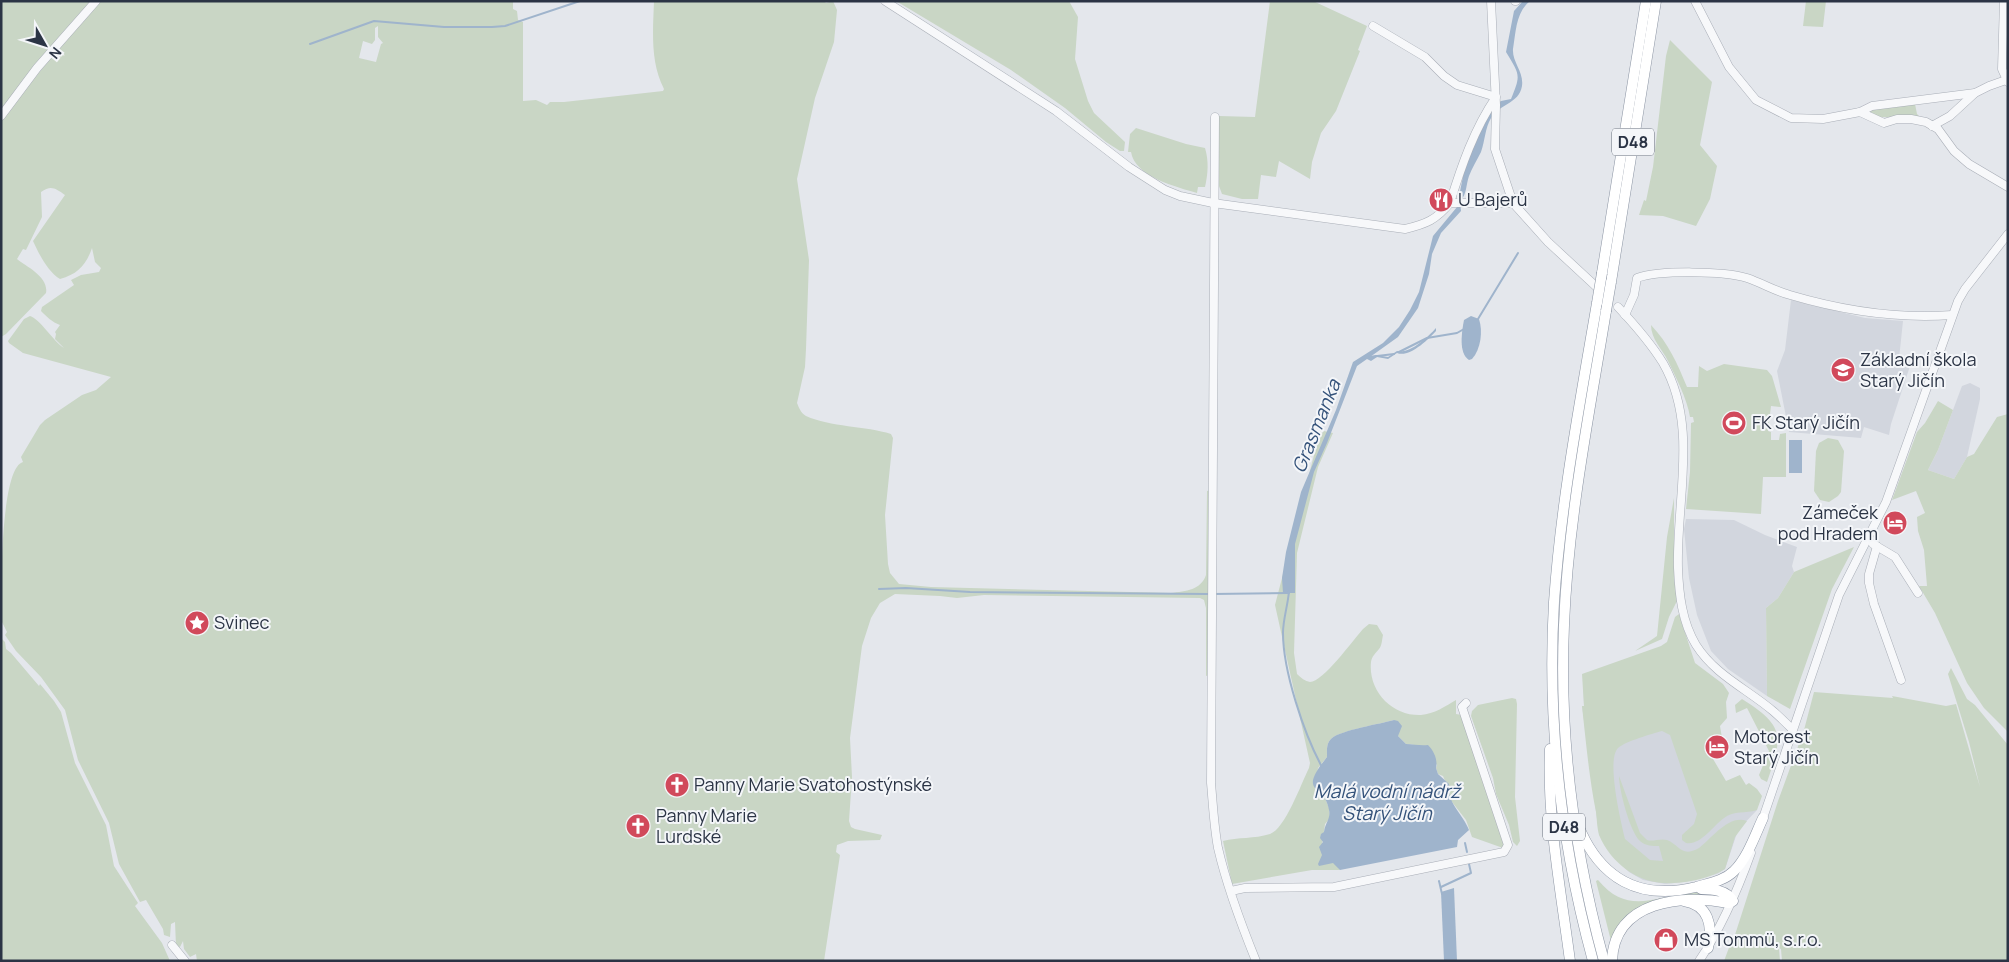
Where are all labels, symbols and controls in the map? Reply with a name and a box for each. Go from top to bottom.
north arrow [20,20,70,70]
text: N [45,44,66,63]
road number: D48 [1612,128,1654,156]
restaurant icon: U Bajerů [1428,187,1454,213]
place label: U Bajerů [1458,187,1527,211]
place label: Základní škola Starý Jičín [1860,347,1976,392]
school or university icon: Základní škola Starý Jičín [1830,357,1856,383]
water label: Grasmanka [1286,374,1347,476]
sports icon: FK Starý Jičín [1721,410,1747,436]
place label: FK Starý Jičín [1752,410,1860,434]
place label: Zámeček pod Hradem [1778,500,1879,545]
hotel icon: Zámeček pod Hradem [1882,510,1908,536]
place icon: Svinec [184,610,210,636]
place label: Svinec [214,610,270,634]
place label: Motorest Starý Jičín [1734,724,1819,769]
hotel icon: Motorest Starý Jičín [1704,734,1730,760]
church icon: Panny Marie Svatohostýnské [664,772,690,798]
place label: Panny Marie Svatohostýnské [694,772,932,796]
water label: Malá vodní nádrž Starý Jičín [1314,778,1462,826]
place label: Panny Marie Lurdské [656,803,757,848]
church icon: Panny Marie Lurdské [625,813,651,839]
road number: D48 [1543,814,1585,840]
shop icon: MS Tommü, s.r.o. [1653,927,1679,953]
place label: MS Tommü, s.r.o. [1684,927,1822,951]

